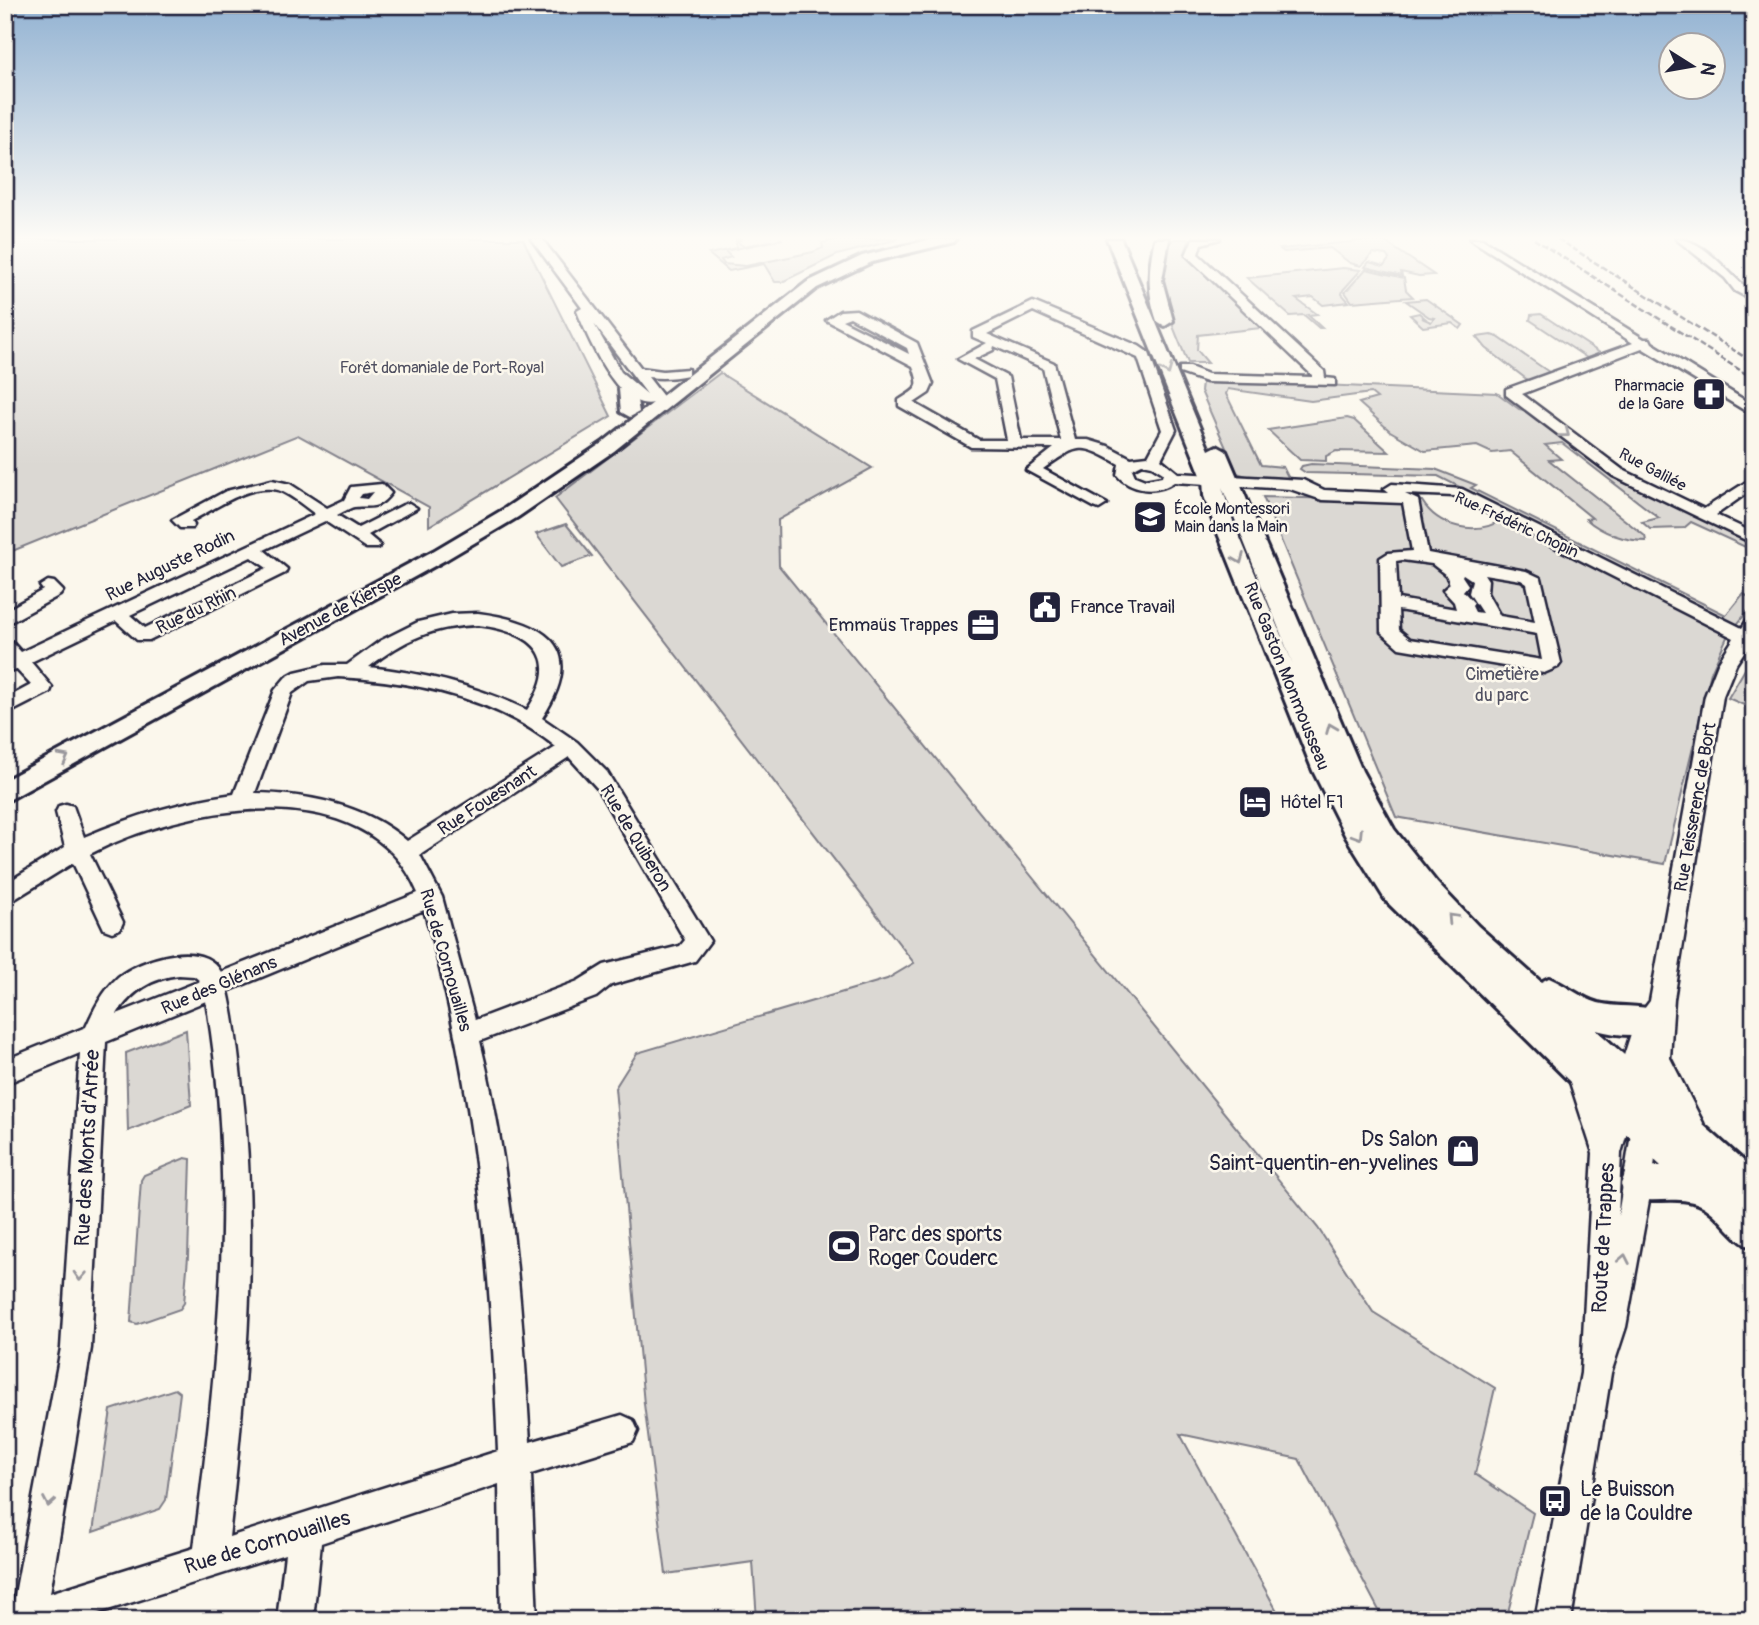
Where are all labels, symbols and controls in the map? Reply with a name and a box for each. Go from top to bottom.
north arrow [1658,32,1728,102]
text: N [1695,60,1721,78]
park label: Forêt domaniale de Port-Royal [340,358,544,378]
one-way arrow [1159,363,1173,375]
pharmacy icon: Pharmacie de la Gare [1690,375,1728,413]
place label: Pharmacie de la Gare [1614,376,1684,414]
one-way arrow [1558,424,1570,437]
street label: Rue Galilée [1615,444,1690,496]
street label: Rue Frédéric Chopin [1451,487,1582,562]
school or university icon: École Montessori Main dans la Main [1131,498,1169,536]
place label: École Montessori Main dans la Main [1174,499,1290,537]
street label: Rue Auguste Rodin [102,524,238,607]
one-way arrow [1231,553,1245,565]
street label: Avenue de Kierspe [275,567,406,651]
street label: Rue Gaston Monmousseau [1238,579,1335,774]
street label: Rue du Rhin [152,581,240,640]
public building icon: France Travail [1026,588,1064,626]
place label: France Travail [1070,596,1175,619]
office icon: Emmaüs Trappes [964,606,1002,644]
place label: Emmaüs Trappes [829,614,958,637]
park label: Cimetière du parc [1465,663,1539,707]
street label: Rue Teisserenc de Bort [1669,720,1722,893]
one-way arrow [1326,722,1340,734]
one-way arrow [57,753,70,766]
street label: Rue Fouesnant [434,760,542,841]
street label: Rue de Quiberon [595,781,677,896]
hotel icon: Hôtel F1 [1236,783,1274,821]
place label: Hôtel F1 [1280,791,1343,814]
one-way arrow [1350,828,1363,841]
street label: Rue de Cornouailles [414,886,477,1034]
one-way arrow [1448,913,1460,926]
street label: Rue des Glénans [158,951,281,1020]
street label: Rue des Monts d'Arrée [69,1048,106,1247]
place label: Ds Salon Saint-quentin-en-yvelines [1209,1126,1439,1177]
shop icon: Ds Salon Saint-quentin-en-yvelines [1444,1132,1482,1170]
street label: Route de Trappes [1586,1161,1621,1314]
place label: Parc des sports Roger Couderc [868,1221,1003,1272]
sports icon: Parc des sports Roger Couderc [825,1227,863,1265]
one-way arrow [1616,1253,1631,1265]
one-way arrow [73,1271,88,1282]
place label: Le Buisson de la Couldre [1580,1476,1693,1527]
bus stop icon: Le Buisson de la Couldre [1536,1482,1574,1520]
one-way arrow [43,1495,58,1507]
street label: Rue de Cornouailles [181,1504,354,1581]

